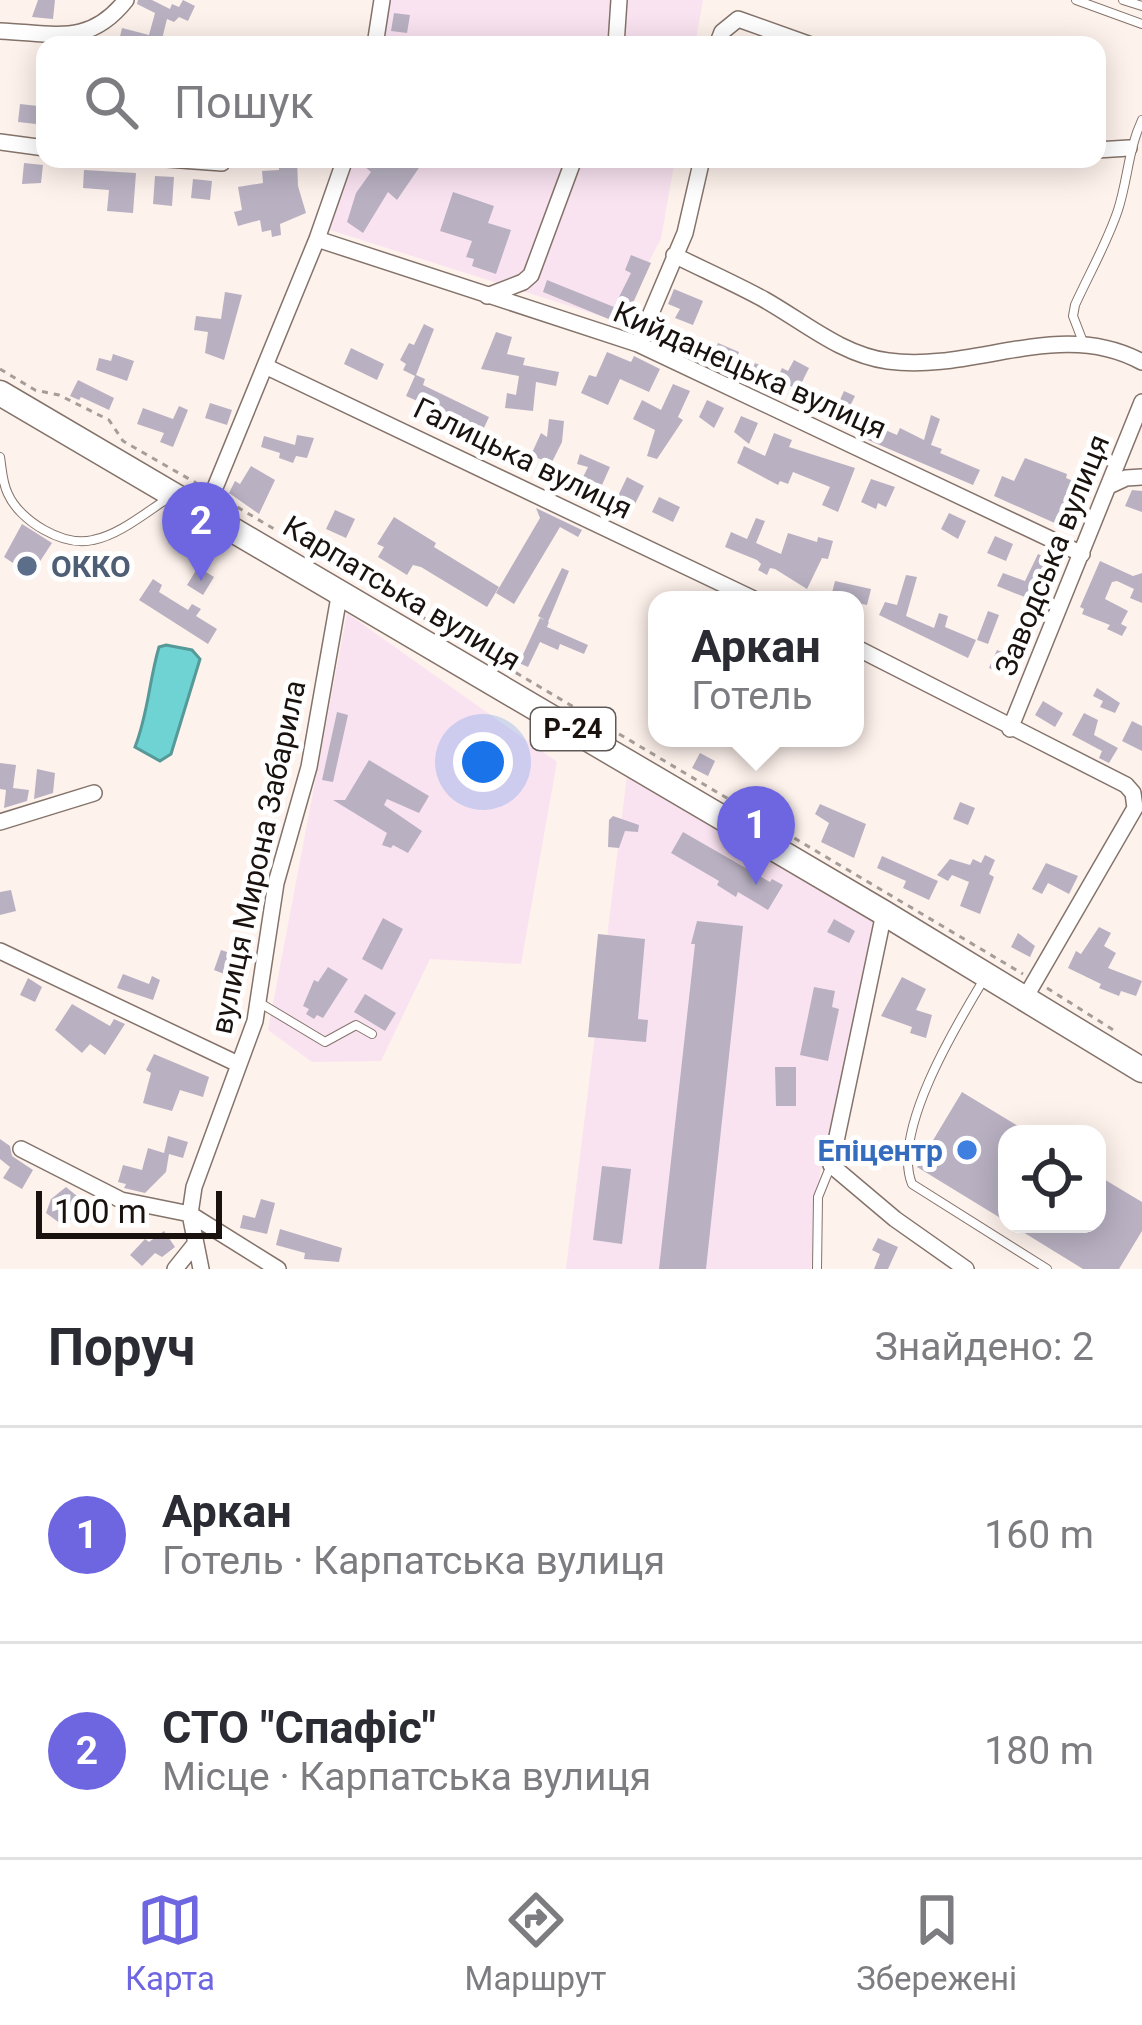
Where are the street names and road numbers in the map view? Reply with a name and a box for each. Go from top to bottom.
street label: Кийданецька вулиця [608,294,892,446]
street label: Галицька вулиця [408,390,638,526]
street label: Заводська вулиця [988,429,1116,681]
street label: Карпатська вулиця [277,508,527,678]
street label: вулиця Мирона Забарила [203,677,313,1037]
road number: Р-24 [531,708,615,750]

